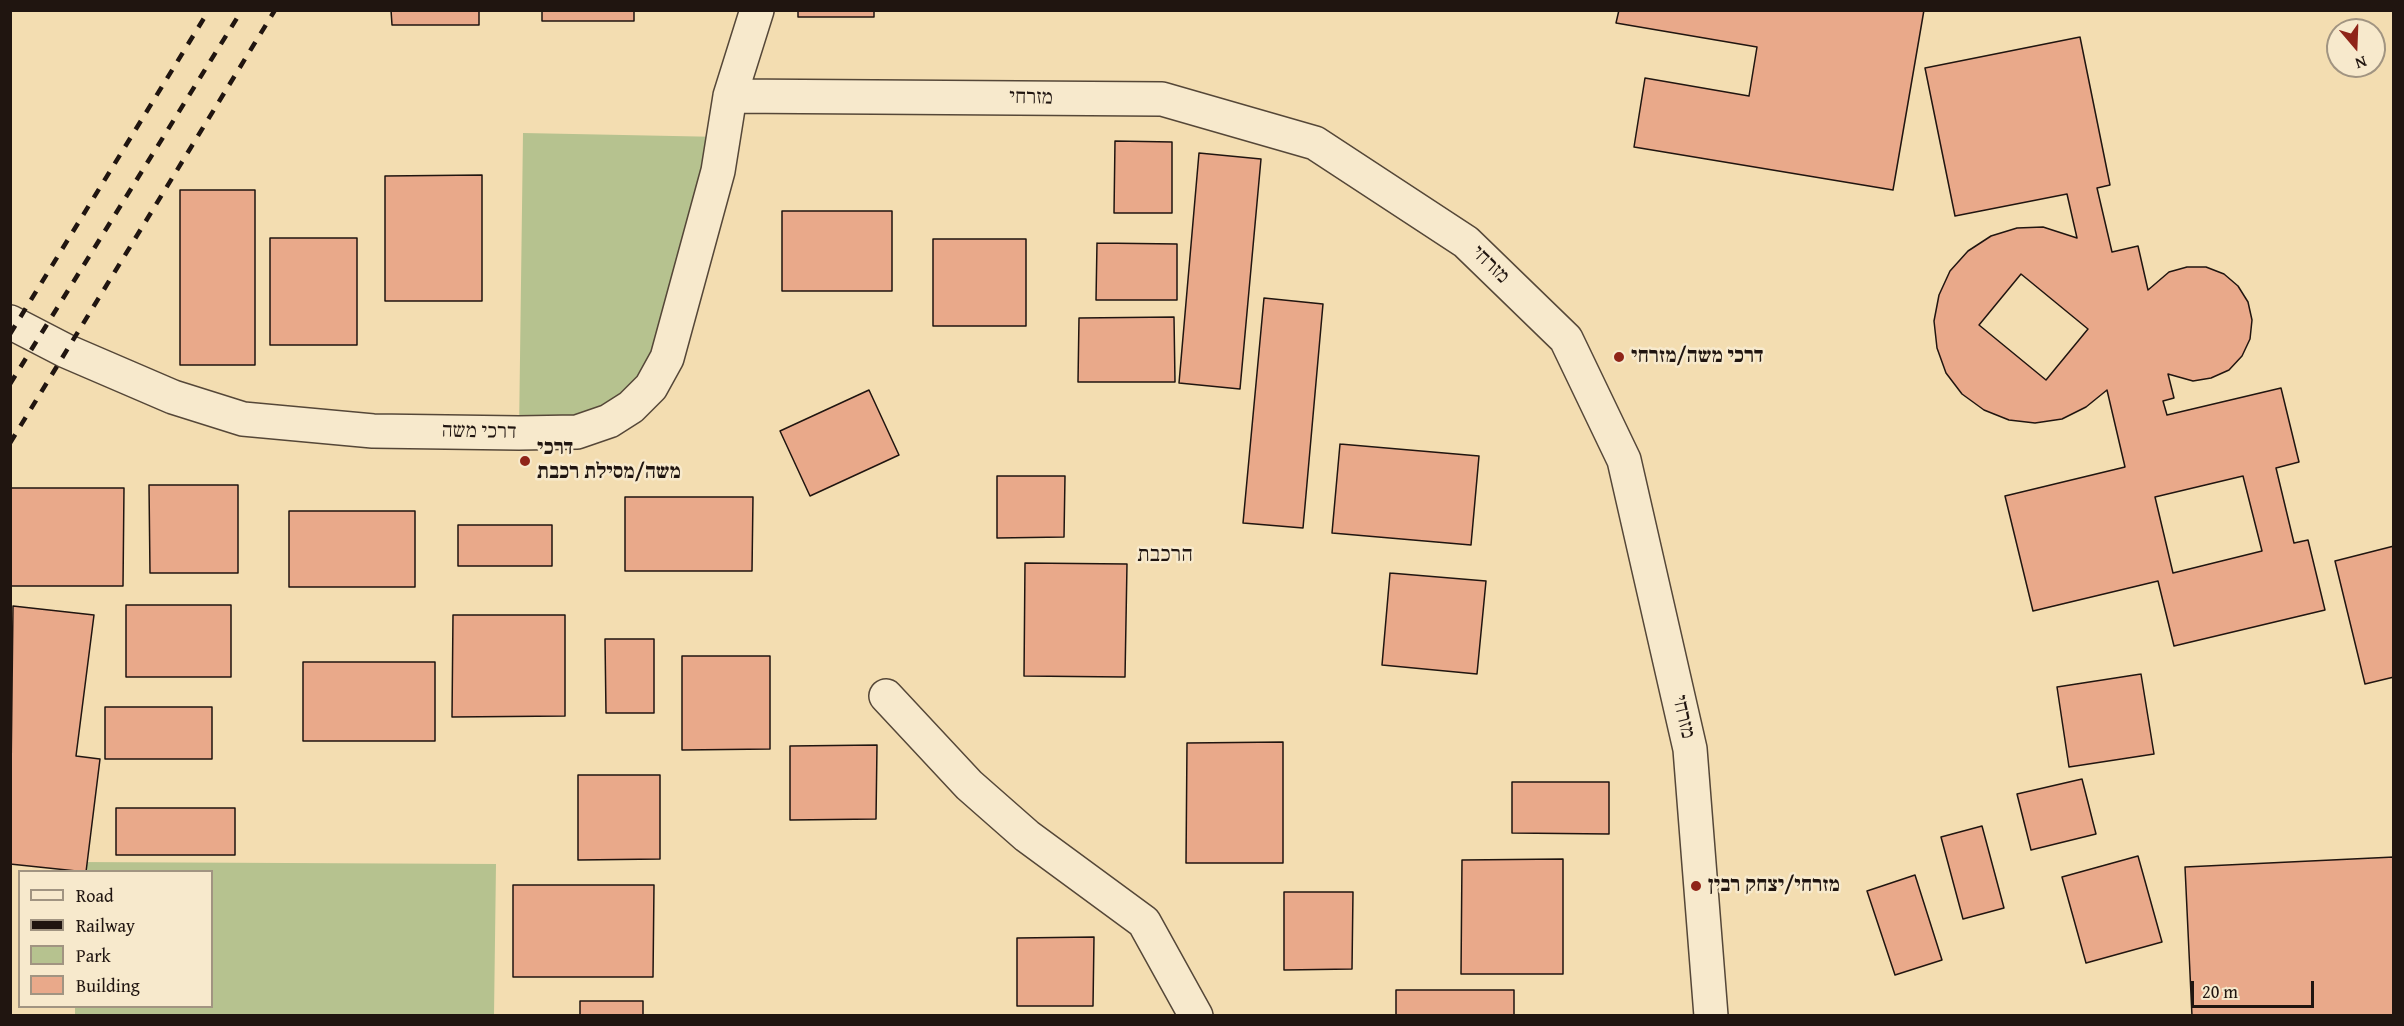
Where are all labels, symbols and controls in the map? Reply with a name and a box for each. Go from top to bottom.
north arrow [2326,18,2386,78]
text: N [2352,50,2370,76]
street label: מזרחי [1009,85,1053,111]
street label: מזרחי [1465,241,1515,289]
place label: דרכי משה/מזרחי [1631,344,1764,370]
marker: דרכי משה/מזרחי [1612,350,1626,364]
street label: דרכי משה [441,419,517,445]
place label: דרכי משה/מסילת רכבת [537,436,681,486]
marker: דרכי משה/מסילת רכבת [518,454,532,468]
district label: הרכבת [1137,542,1193,568]
street label: מזרחי [1666,693,1700,741]
legend [18,870,213,1008]
place label: מזרחי/יצחק רבין [1708,873,1840,899]
marker: מזרחי/יצחק רבין [1689,879,1703,893]
text: Road [76,882,114,909]
text: Railway [76,912,135,939]
text: Park [76,942,111,969]
scale bar [2194,969,2317,1007]
text: Building [76,972,140,999]
text: 20 m [2202,978,2238,1005]

